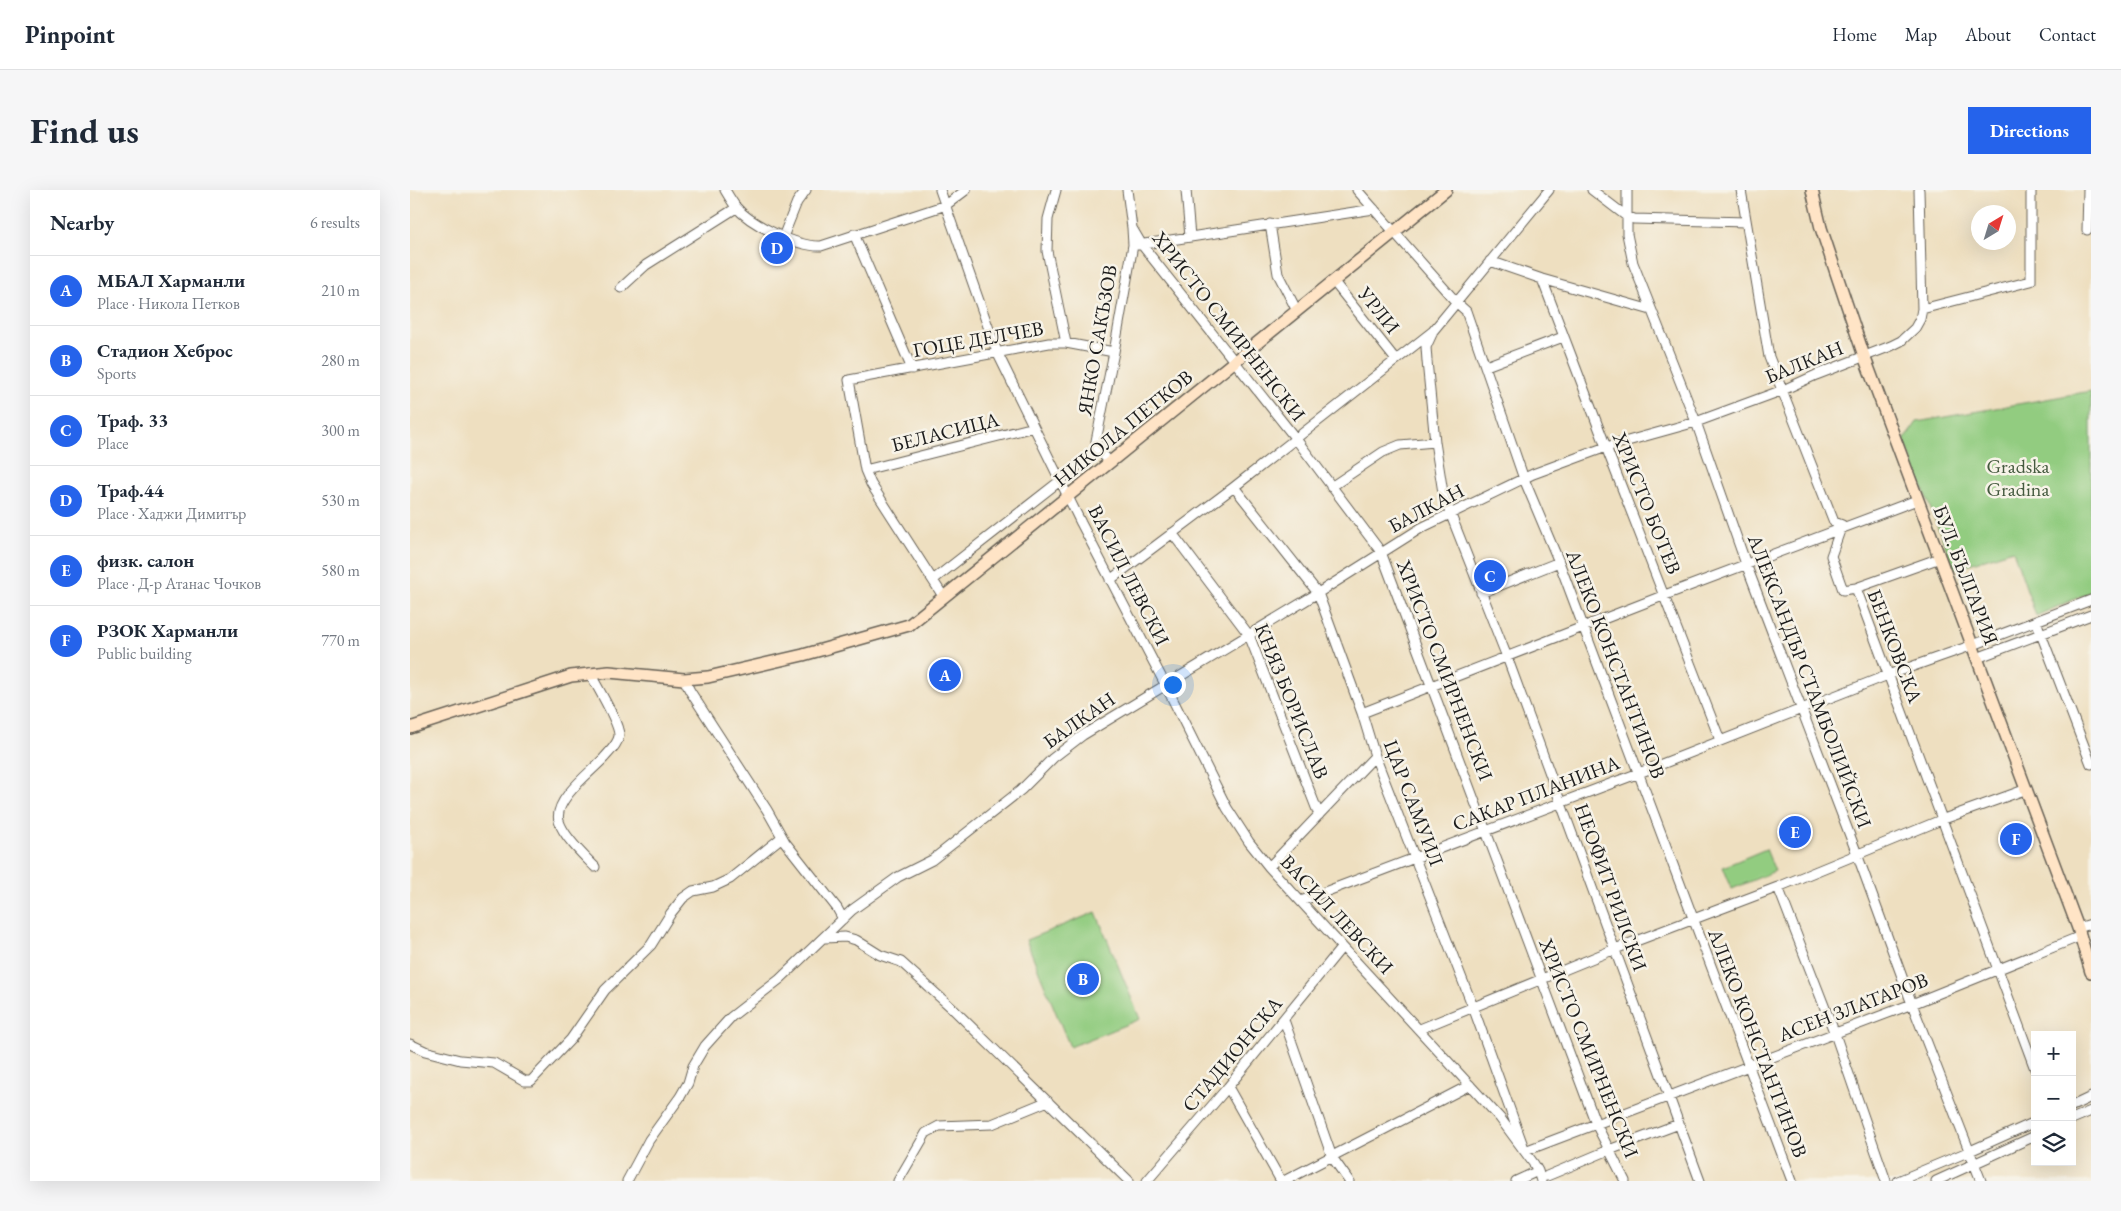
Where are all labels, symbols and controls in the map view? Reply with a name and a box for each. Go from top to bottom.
text: Pinpoint [25,19,115,50]
text: Home [1832,23,1877,46]
text: Map [1905,23,1937,46]
text: About [1965,23,2011,46]
text: Contact [2039,23,2096,46]
button: Directions [1968,107,2091,154]
text: Find us [30,108,139,153]
north arrow [1971,205,2016,250]
text: Nearby [50,209,114,236]
text: 6 results [310,212,360,233]
street label: ХРИСТО СМИРНЕНСКИ [1146,225,1311,426]
pin: D [761,229,793,267]
street label: ЯНКО САКЪЗОВ [1071,263,1123,418]
text: МБАЛ Харманли [97,268,245,293]
text: A [60,280,72,301]
text: 210 m [321,280,360,301]
street label: УРЛИ [1352,280,1406,339]
text: Place · Никола Петков [97,293,240,314]
street label: ГОЦЕ ДЕЛЧЕВ [911,315,1045,363]
street label: БАЛКАН [1761,334,1847,390]
text: Стадион Хеброс [97,338,233,363]
text: B [61,350,71,371]
text: 280 m [321,350,360,371]
text: Sports [97,363,136,384]
street label: НИКОЛА ПЕТКОВ [1048,364,1198,492]
street label: БЕЛАСИЦА [888,406,1002,458]
text: Траф. 33 [97,408,168,433]
text: C [60,420,72,441]
text: 300 m [321,420,360,441]
street label: ХРИСТО БОТЕВ [1606,427,1687,578]
text: Place [97,433,129,454]
park label: Gradska Gradina [1986,453,2050,502]
street label: БАЛКАН [1383,477,1469,539]
text: Траф.44 [97,478,164,503]
text: D [60,490,72,511]
text: 530 m [321,490,360,511]
street label: ВАСИЛ ЛЕВСКИ [1082,500,1176,650]
street label: БУЛ. БЪЛГАРИЯ [1927,501,2005,649]
text: Place · Хаджи Димитър [97,503,246,524]
street label: АЛЕКСАНДЪР СТАМБОЛИЙСКИ [1742,530,1878,831]
street label: АЛЕКО КОНСТАНТИНОВ [1560,545,1672,782]
text: физк. салон [97,548,194,573]
street label: ХРИСТО СМИРНЕНСКИ [1391,555,1499,784]
pin: C [1474,557,1506,595]
text: E [61,560,71,581]
text: 580 m [321,560,360,581]
text: Place · Д-р Атанас Чочков [97,573,261,594]
street label: БЕНКОВСКА [1861,585,1929,707]
text: РЗОК Харманли [97,618,238,643]
street label: КНЯЗ БОРИСЛАВ [1249,619,1335,783]
text: F [62,630,70,651]
text: 770 m [321,630,360,651]
text: Public building [97,643,192,664]
pin: A [929,656,961,694]
your location [1160,672,1186,698]
street label: БАЛКАН [1038,686,1120,754]
street label: ЦАР САМУИЛ [1378,736,1450,870]
street label: САКАР ПЛАНИНА [1449,749,1623,837]
street label: НЕОФИТ РИЛСКИ [1569,800,1653,974]
pin: E [1779,813,1811,851]
pin: F [2000,820,2032,858]
street label: ВАСИЛ ЛЕВСКИ [1275,849,1399,979]
street label: АЛЕКО КОНСТАНТИНОВ [1702,924,1814,1161]
street label: ХРИСТО СМИРНЕНСКИ [1533,934,1645,1161]
pin: B [1067,960,1099,998]
street label: АСЕН ЗЛАТАРОВ [1773,966,1932,1048]
street label: СТАДИОНСКА [1176,991,1288,1117]
map controls [2031,1031,2076,1166]
button: + [2031,1031,2076,1076]
button: − [2031,1076,2076,1121]
button: layers [2031,1121,2076,1166]

